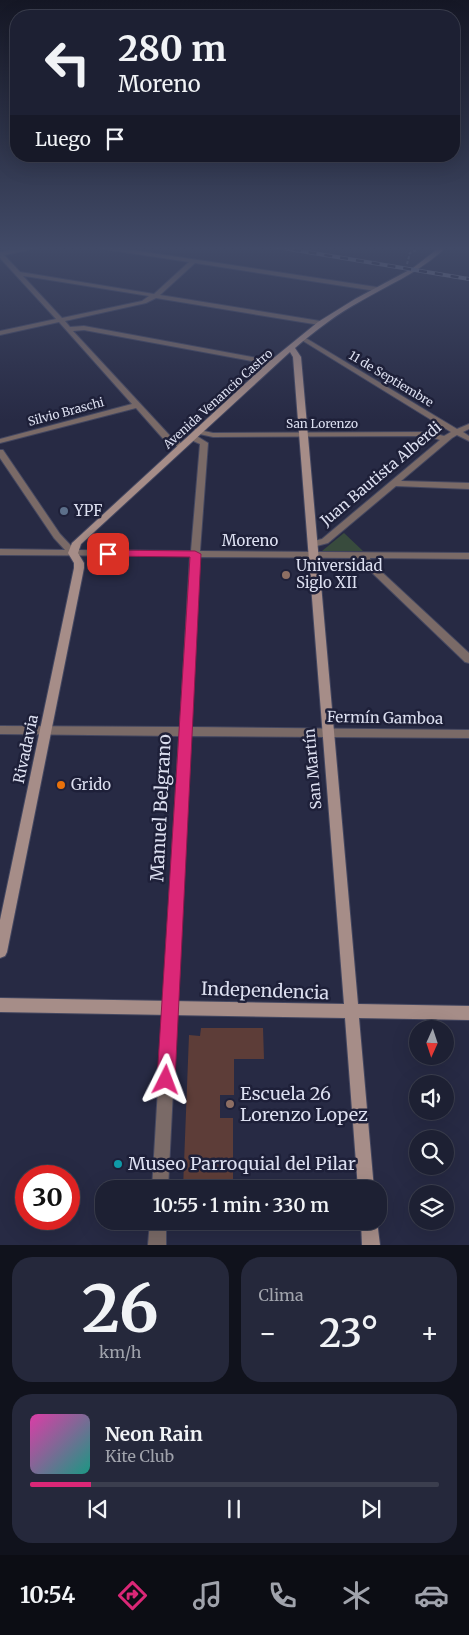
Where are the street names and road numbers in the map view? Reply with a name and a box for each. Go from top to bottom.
street label: Avenida Venancio Castro [159,346,275,452]
street label: 11 de Septiembre [346,347,436,410]
street label: Silvio Braschi [26,394,106,429]
street label: San Lorenzo [286,416,358,431]
street label: Juan Bautista Alberdi [316,417,445,530]
street label: Moreno [222,531,278,550]
street label: Fermín Gamboa [327,707,443,728]
street label: Rivadavia [9,713,42,785]
street label: San Martín [299,728,326,810]
street label: Manuel Belgrano [145,734,176,882]
street label: Independencia [200,977,330,1004]

